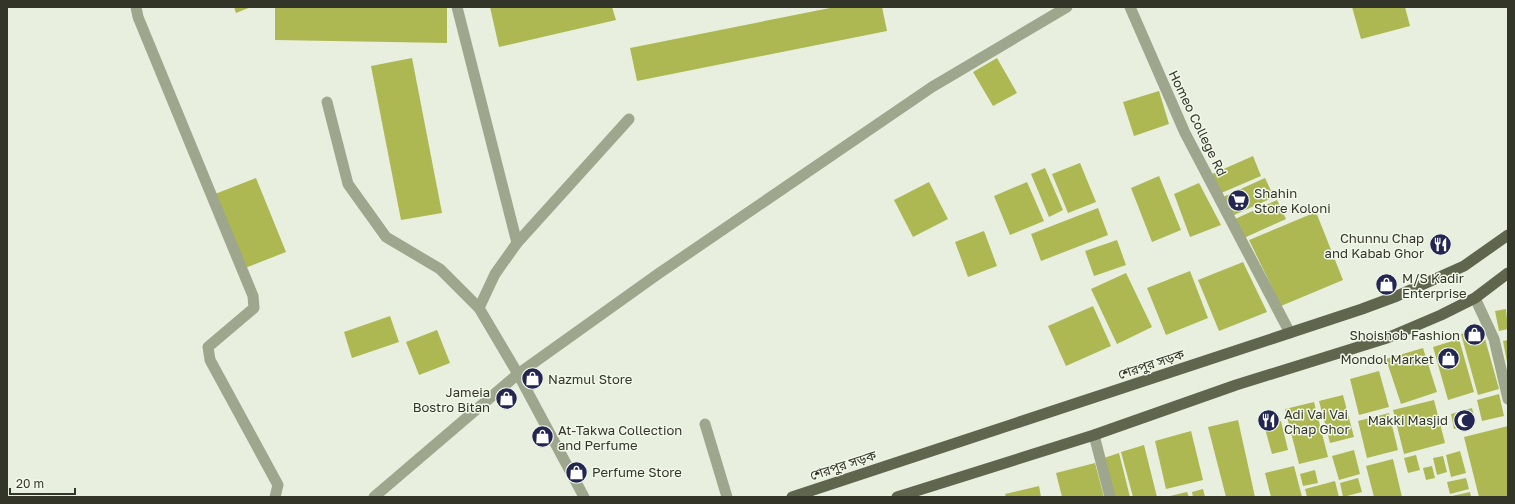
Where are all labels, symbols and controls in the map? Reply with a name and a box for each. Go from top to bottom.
street label: Homeo College Rd [1165,68,1231,178]
place label: Shahin Store Koloni [1254,185,1331,216]
supermarket icon: Shahin Store Koloni [1225,187,1251,213]
place label: Chunnu Chap and Kabab Ghor [1325,230,1424,261]
restaurant icon: Chunnu Chap and Kabab Ghor [1427,232,1453,258]
place label: M/S Kadir Enterprise [1402,270,1467,301]
shop icon: M/S Kadir Enterprise [1373,272,1399,298]
shop icon: Shoishob Fashion [1462,322,1488,348]
place label: Shoishob Fashion [1349,327,1460,343]
street label: শেরপুর সড়ক [1116,346,1187,383]
shop icon: Mondol Market [1436,346,1462,372]
place label: Mondol Market [1340,351,1434,367]
shop icon: Nazmul Store [520,366,546,392]
place label: Nazmul Store [548,371,632,387]
place label: Jameia Bostro Bitan [413,384,490,415]
shop icon: Jameia Bostro Bitan [493,386,519,412]
place label: Adi Vai Vai Chap Ghor [1284,406,1349,437]
mosque icon: Makki Masjid [1451,407,1477,433]
restaurant icon: Adi Vai Vai Chap Ghor [1256,408,1282,434]
place label: Makki Masjid [1368,412,1448,428]
place label: At-Takwa Collection and Perfume [558,422,682,453]
shop icon: At-Takwa Collection and Perfume [530,424,556,450]
street label: শেরপুর সড়ক [808,447,879,484]
shop icon: Perfume Store [564,459,590,485]
place label: Perfume Store [592,464,682,480]
scale bar [10,470,75,496]
text: 20 m [16,476,44,491]

